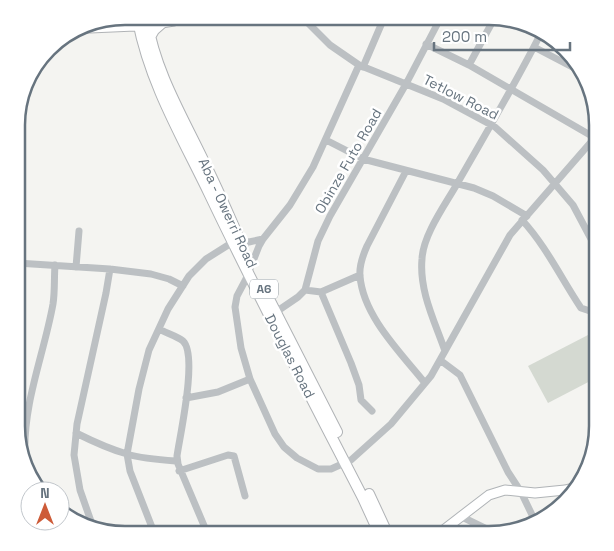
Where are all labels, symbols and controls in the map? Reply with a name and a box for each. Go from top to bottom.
scale bar [434,20,570,52]
text: 200 m [442,27,487,46]
street label: Tetlow Road [420,70,502,124]
street label: Obinze Futo Road [311,105,385,217]
street label: Aba - Owerri Road [195,155,261,271]
road number: A6 [250,280,278,298]
street label: Douglas Road [261,311,319,401]
north arrow [20,481,70,531]
text: N [40,484,50,502]

